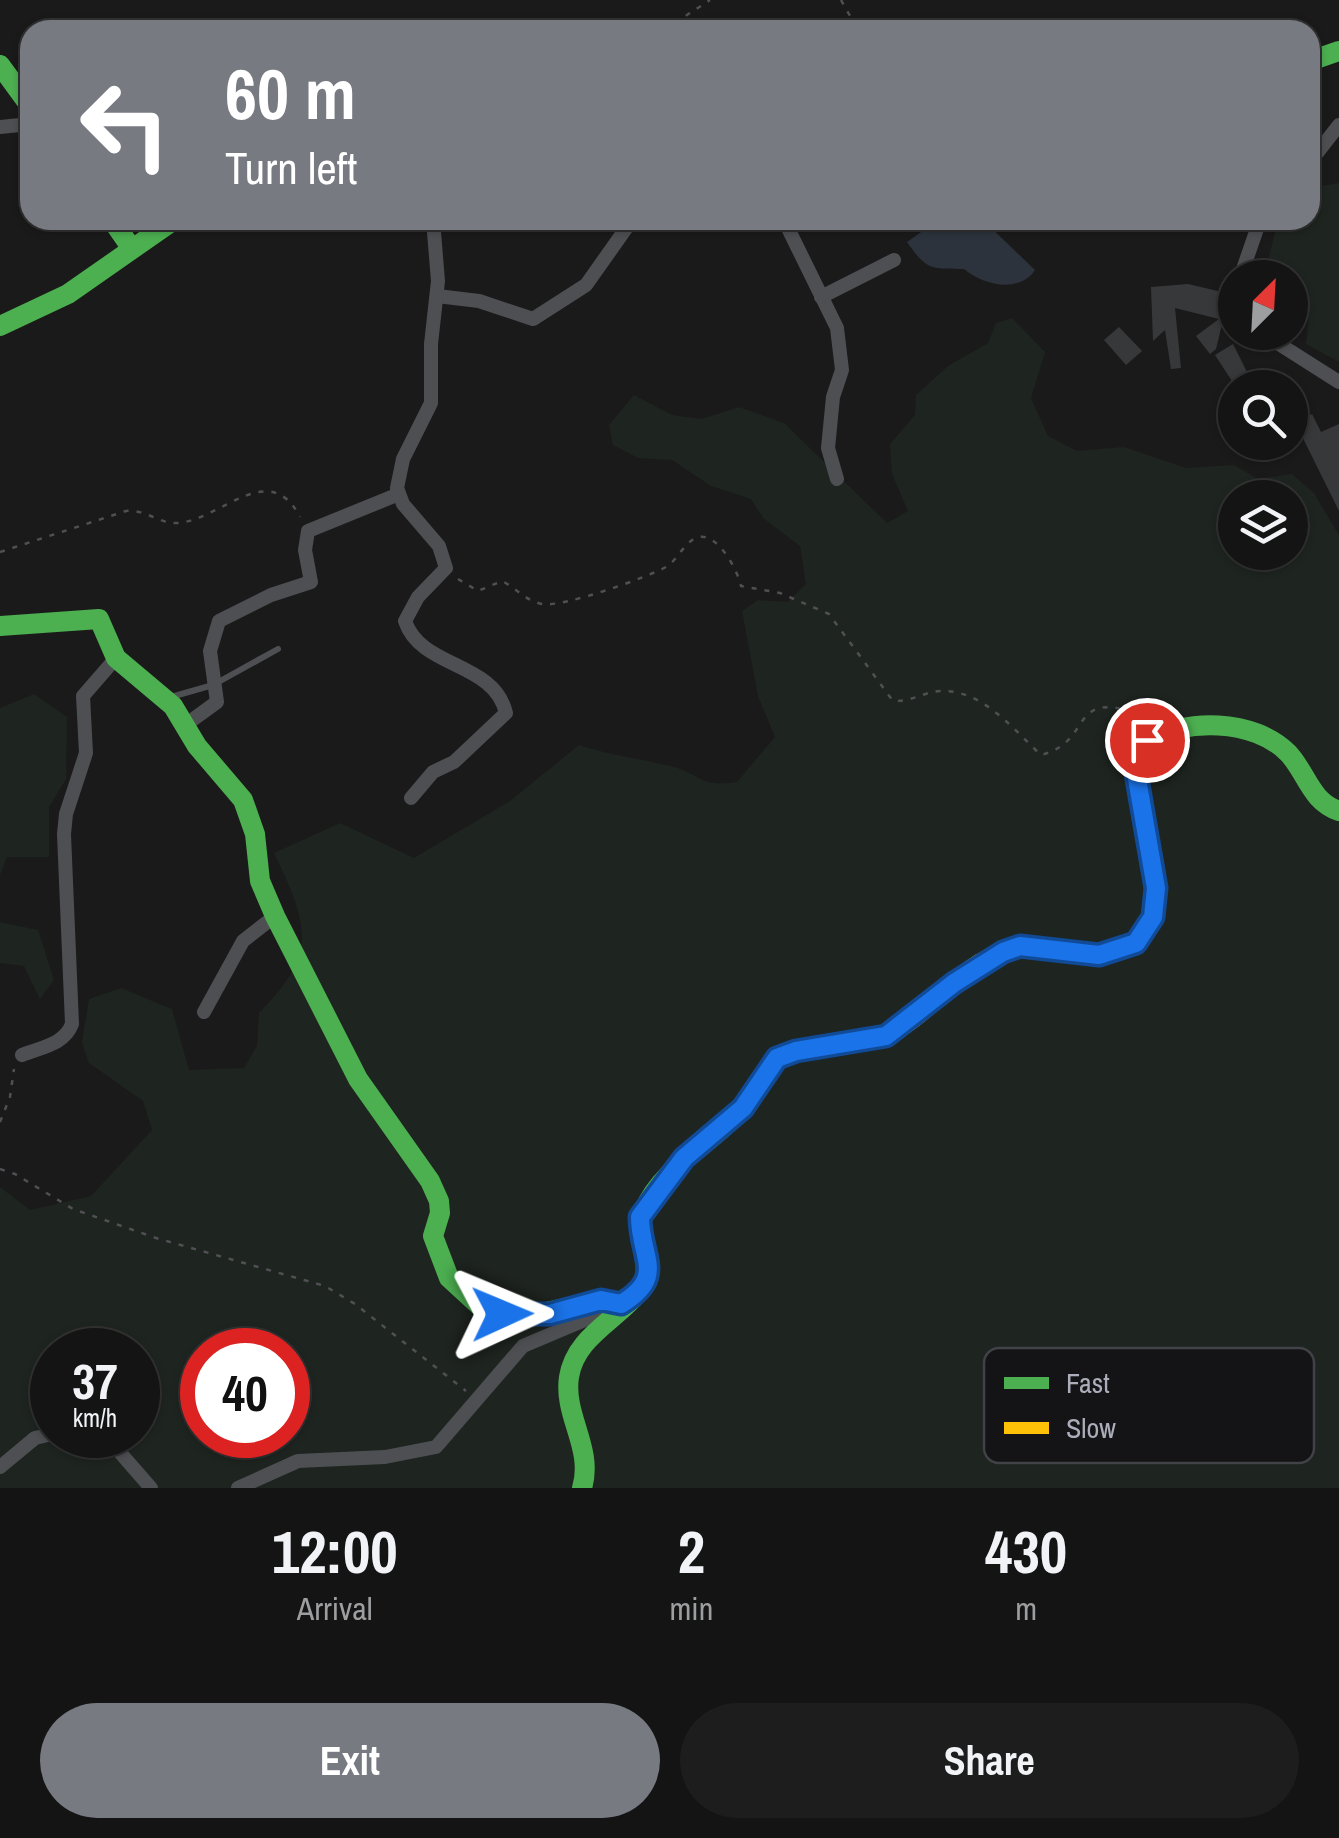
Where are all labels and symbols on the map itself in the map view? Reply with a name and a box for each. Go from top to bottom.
north arrow [1218,260,1308,350]
pin [1105,698,1190,783]
position arrow [450,1262,554,1366]
speed limit sign: 40 [180,1328,310,1458]
legend [984,1348,1314,1463]
text: Fast [1066,1364,1110,1402]
text: Slow [1066,1409,1116,1447]

